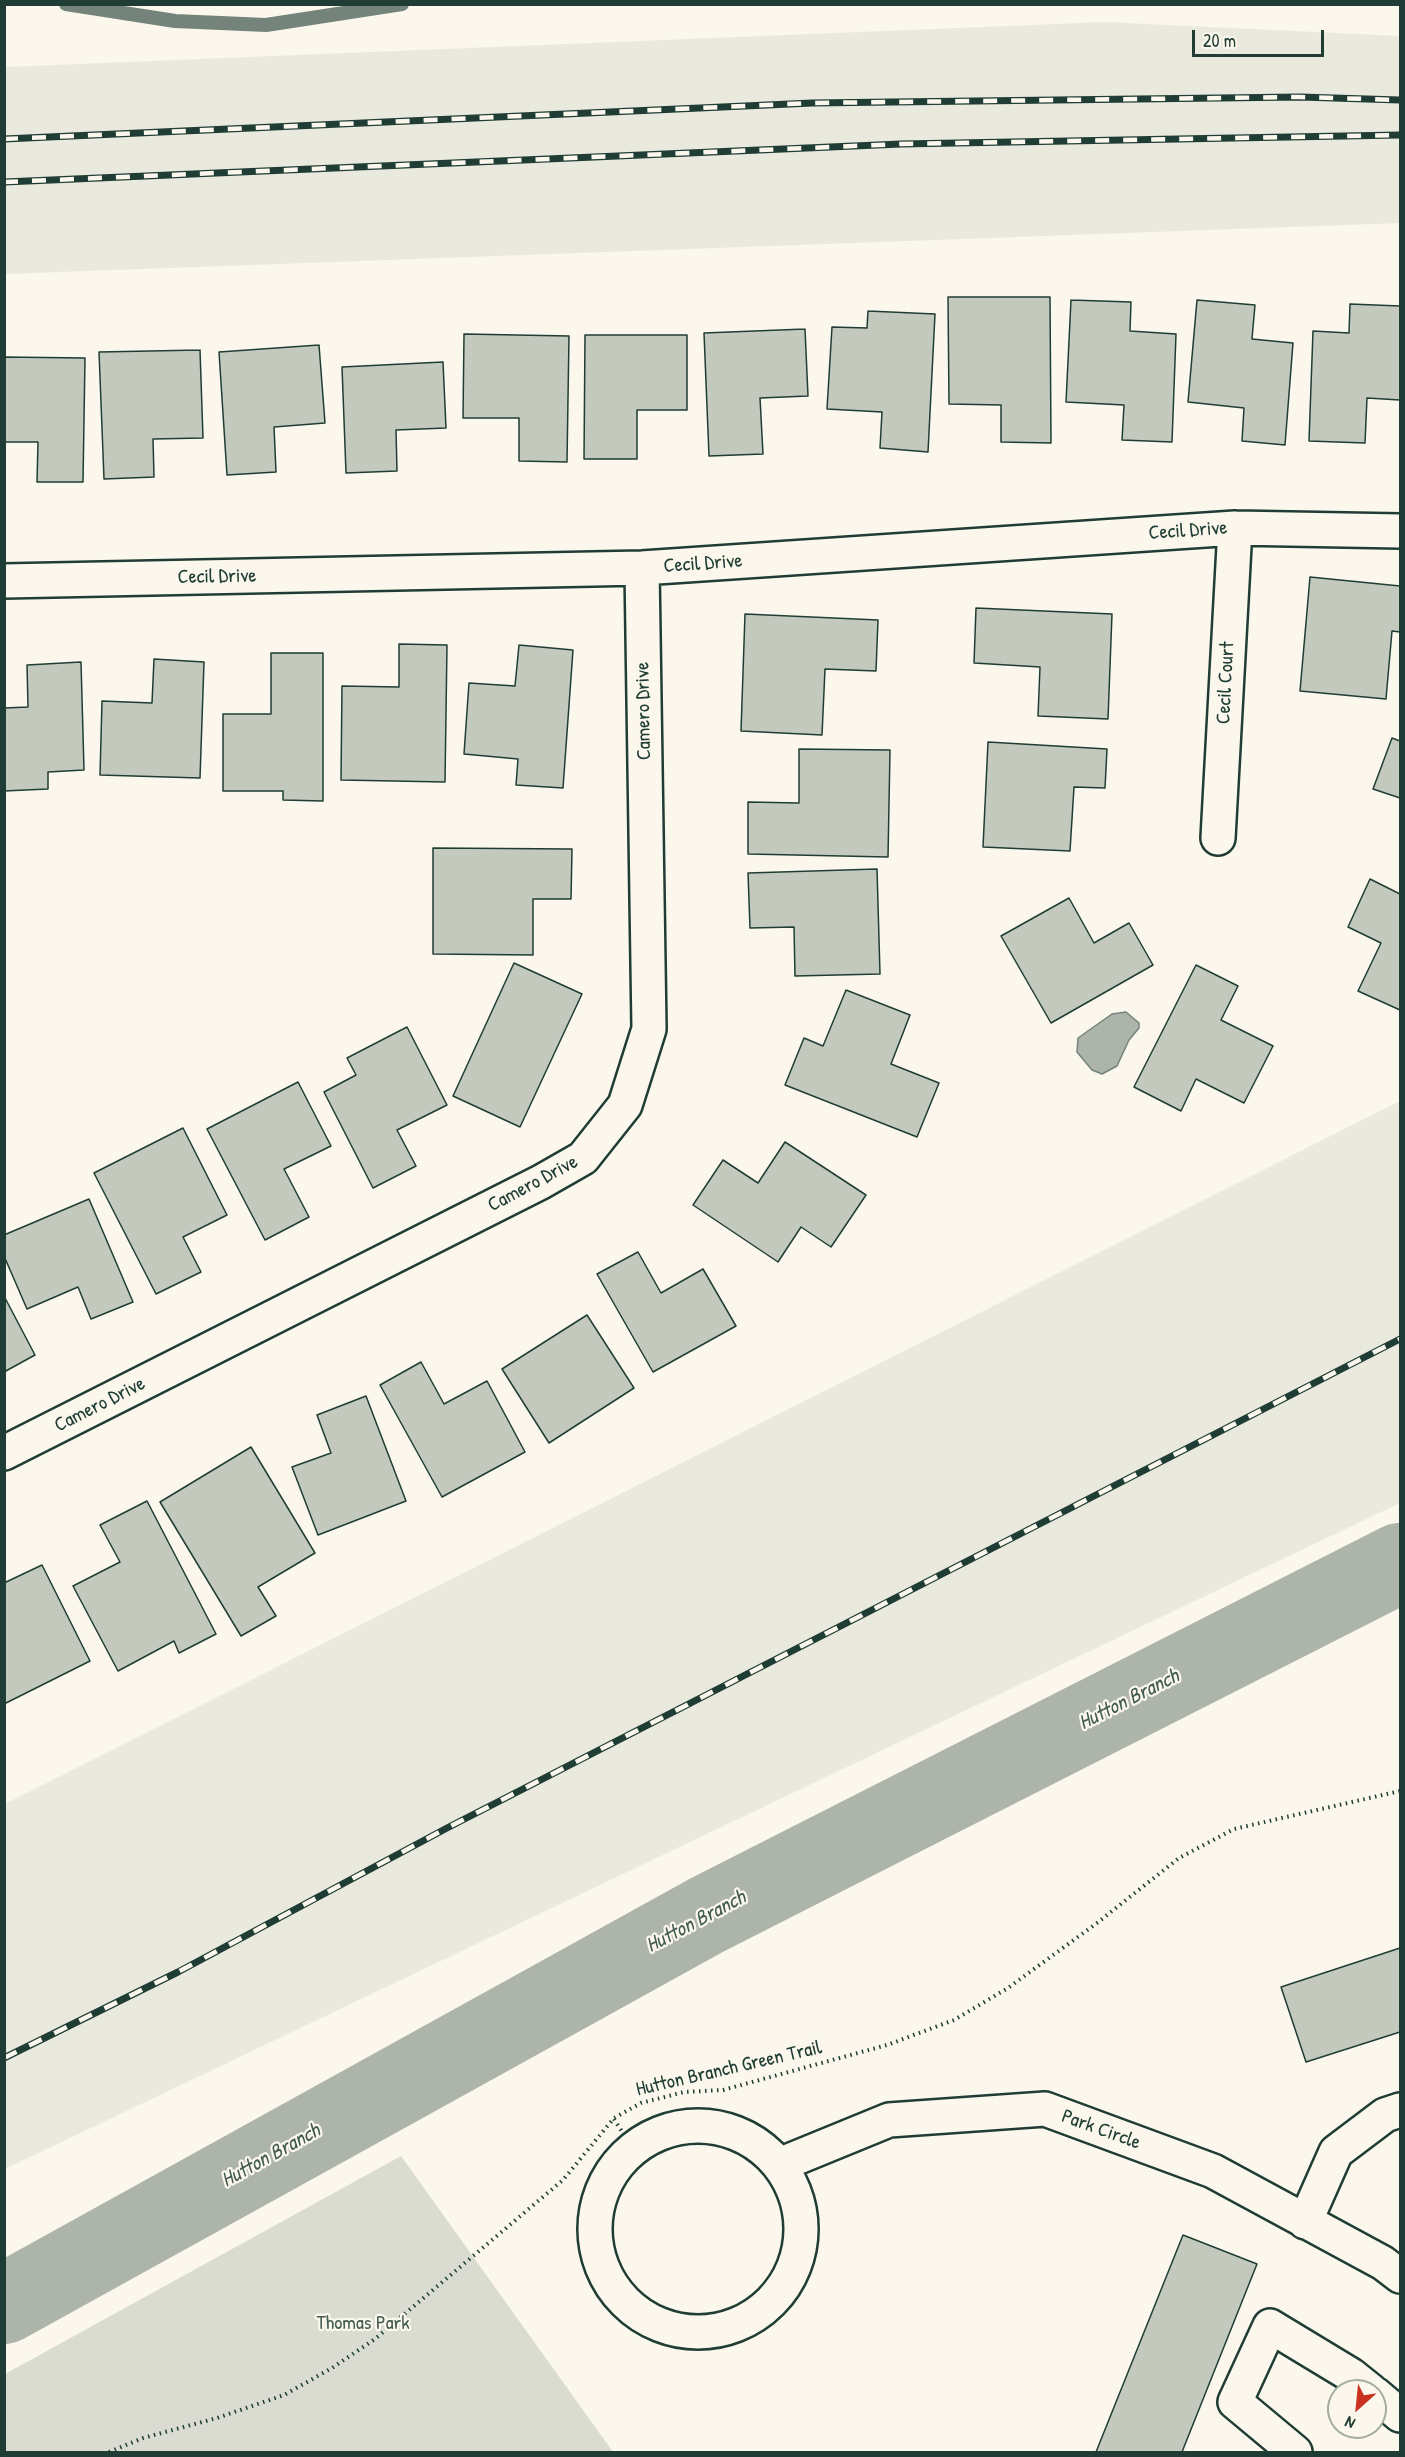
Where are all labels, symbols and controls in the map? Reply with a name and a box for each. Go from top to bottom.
scale bar [1195,18,1327,56]
text: 20 m [1203,28,1236,53]
street label: Cecil Drive [1148,516,1228,546]
street label: Cecil Drive [663,549,743,579]
street label: Cecil Drive [177,564,257,590]
street label: Cecil Court [1212,641,1240,725]
street label: Camero Drive [631,662,657,760]
street label: Camero Drive [484,1150,582,1218]
street label: Camero Drive [51,1372,149,1438]
water label: Hutton Branch [1075,1664,1183,1736]
water label: Hutton Branch [642,1885,750,1959]
street label: Hutton Branch Green Trail [634,2036,824,2102]
street label: Park Circle [1058,2105,1144,2155]
water label: Hutton Branch [217,2119,325,2193]
park label: Thomas Park [316,2312,410,2336]
north arrow [1327,2379,1387,2439]
text: N [1341,2412,1359,2435]

